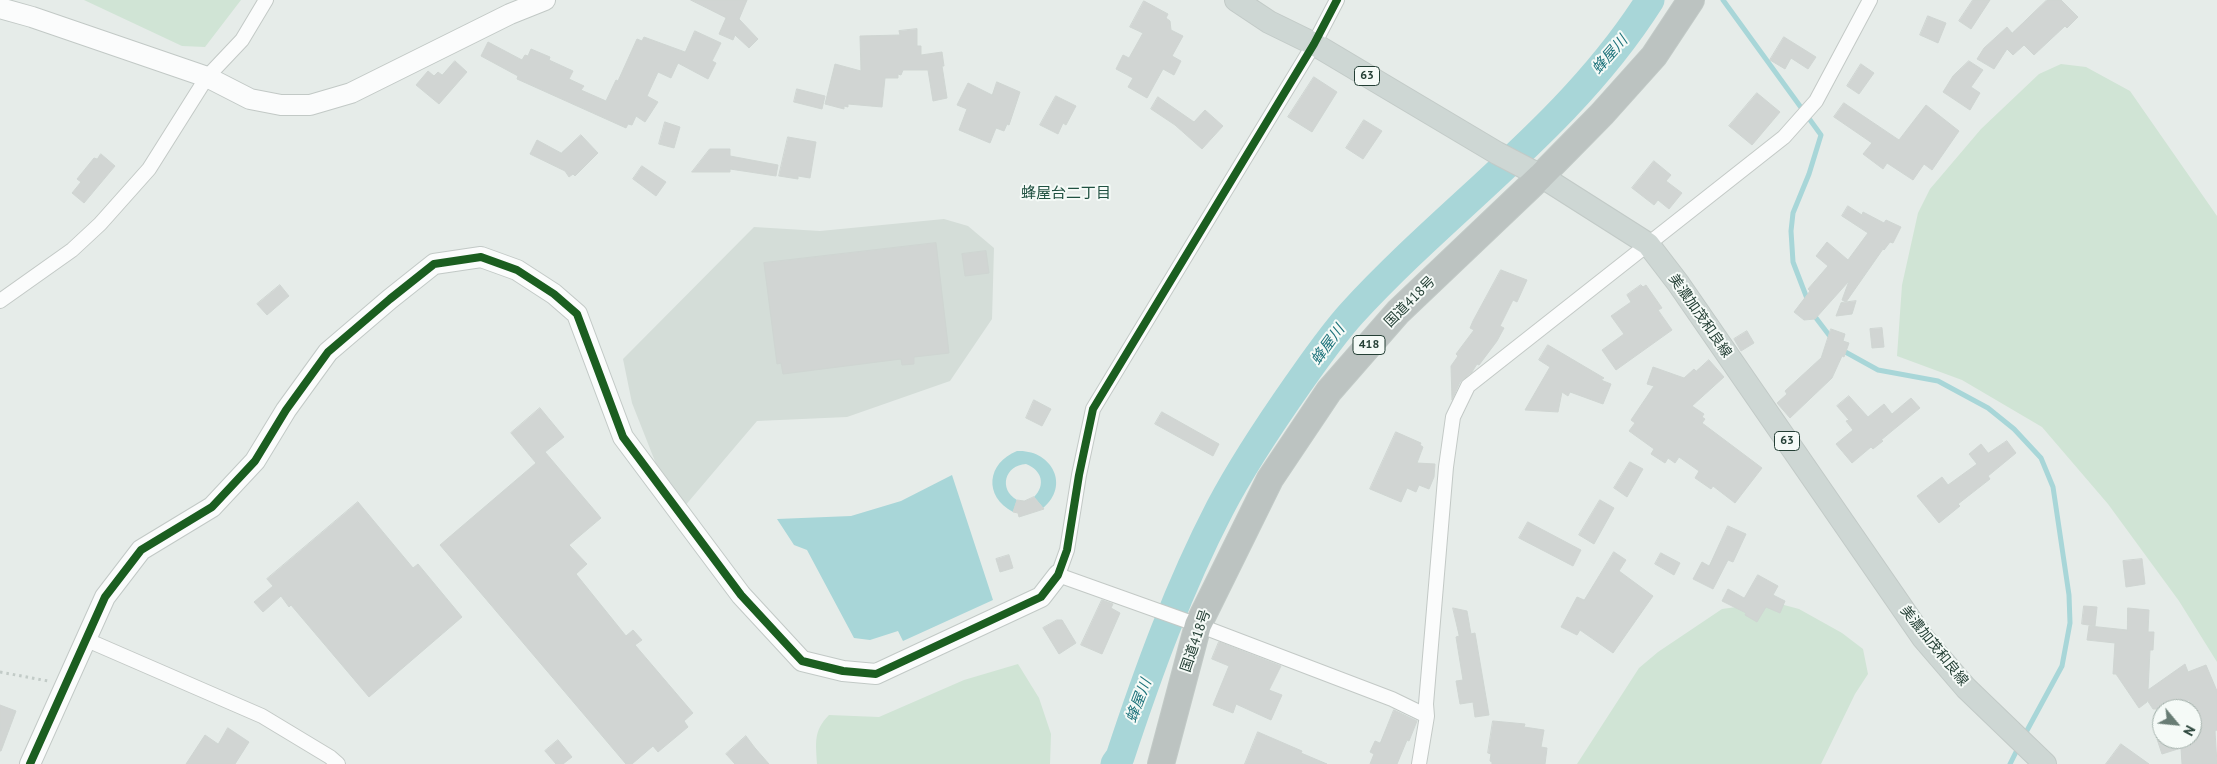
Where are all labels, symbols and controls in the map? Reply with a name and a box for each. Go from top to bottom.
water label: 蜂屋川 [1588,32,1632,78]
road number: 63 [1354,66,1380,85]
district label: 蜂屋台二丁目 [1021,185,1111,203]
street label: 美濃加茂和良線 [1665,271,1735,361]
street label: 国道418号 [1381,273,1439,331]
water label: 蜂屋川 [1307,322,1349,368]
road number: 418 [1353,336,1385,354]
road number: 63 [1774,432,1800,451]
street label: 美濃加茂和良線 [1897,603,1971,689]
street label: 国道418号 [1177,608,1215,674]
water label: 蜂屋川 [1123,677,1155,725]
north arrow [2152,699,2202,749]
text: N [2179,722,2199,739]

